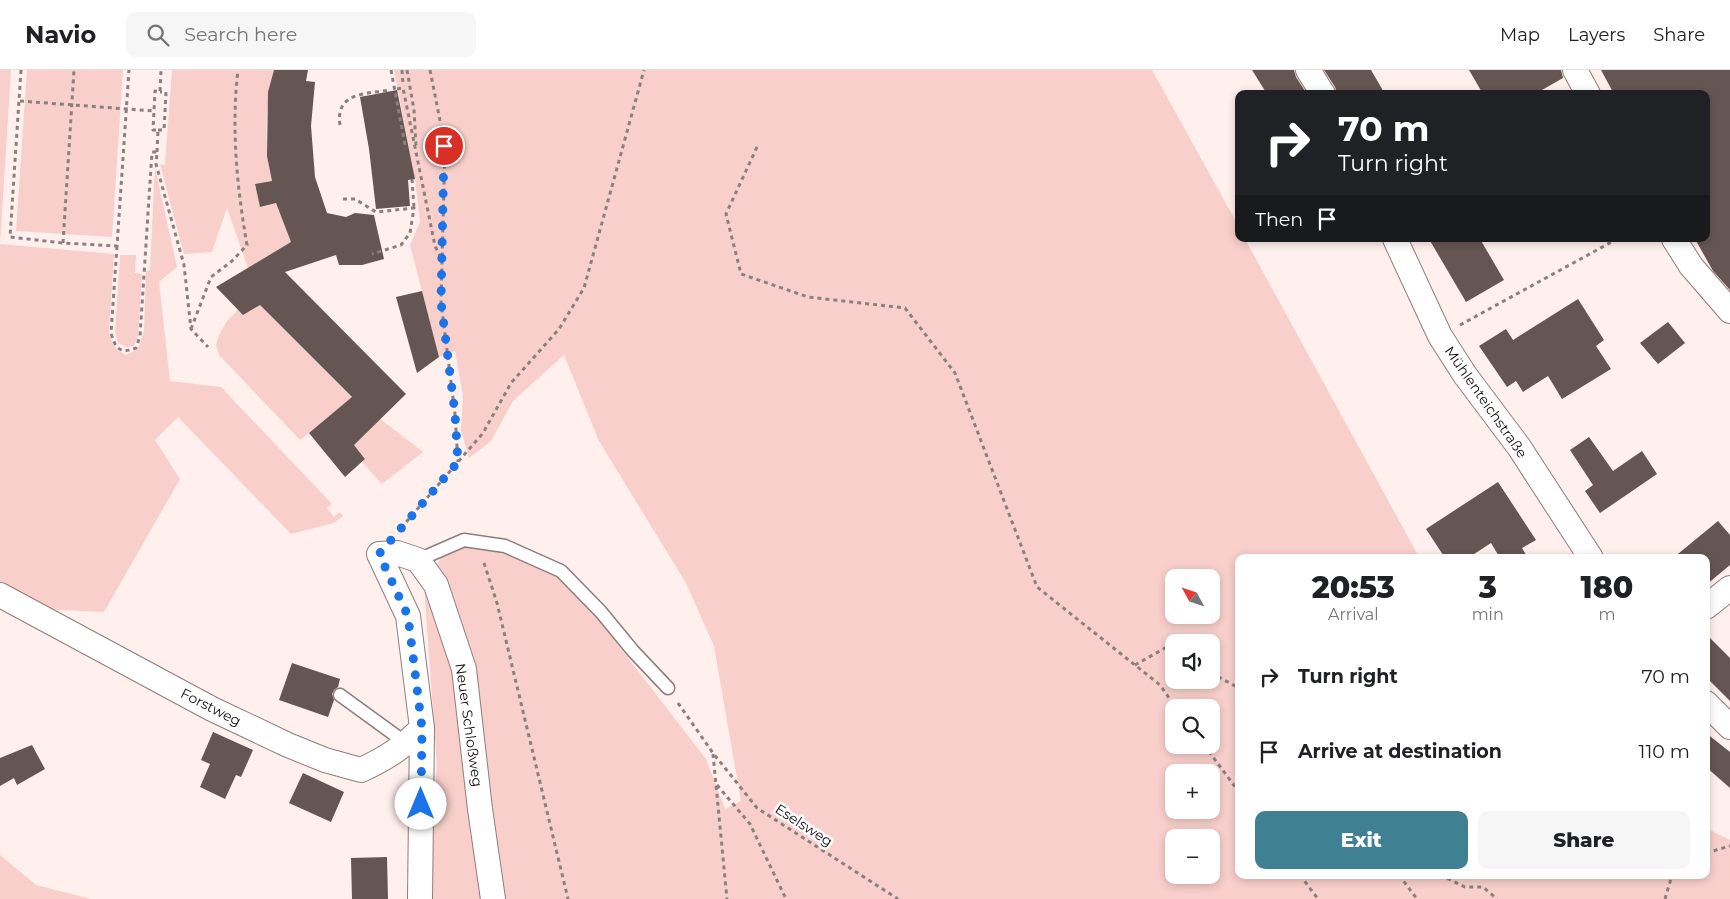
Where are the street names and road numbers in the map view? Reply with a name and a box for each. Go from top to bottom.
street label: Mühlenteichstraße [1441,343,1531,461]
street label: Neuer Schloßweg [451,662,487,788]
street label: Forstweg [178,684,244,730]
street label: Eselsweg [772,800,836,850]

